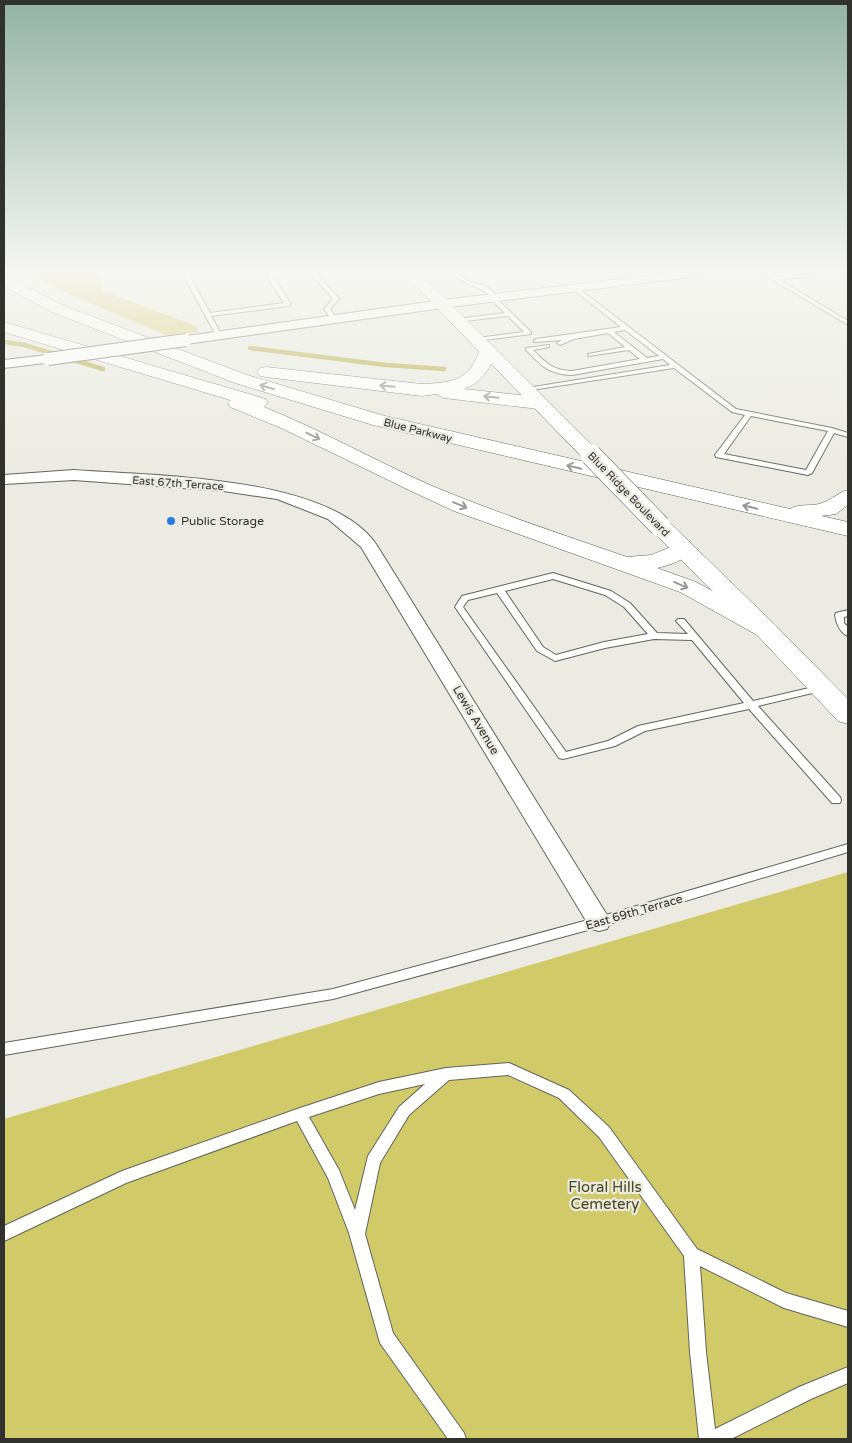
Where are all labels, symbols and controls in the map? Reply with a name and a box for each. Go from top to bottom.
one-way arrow [259,381,275,391]
one-way arrow [380,381,396,391]
one-way arrow [483,392,499,402]
street label: Blue Parkway [382,416,454,445]
one-way arrow [305,431,320,441]
street label: Blue Ridge Boulevard [585,449,672,539]
one-way arrow [566,462,582,471]
street label: East 67th Terrace [132,474,224,493]
one-way arrow [452,501,467,511]
one-way arrow [742,502,758,511]
place label: Public Storage [181,514,264,528]
marker: Public Storage [165,515,177,527]
one-way arrow [673,580,688,590]
street label: Lewis Avenue [450,683,502,757]
street label: East 69th Terrace [584,891,684,933]
park label: Floral Hills Cemetery [568,1178,642,1213]

